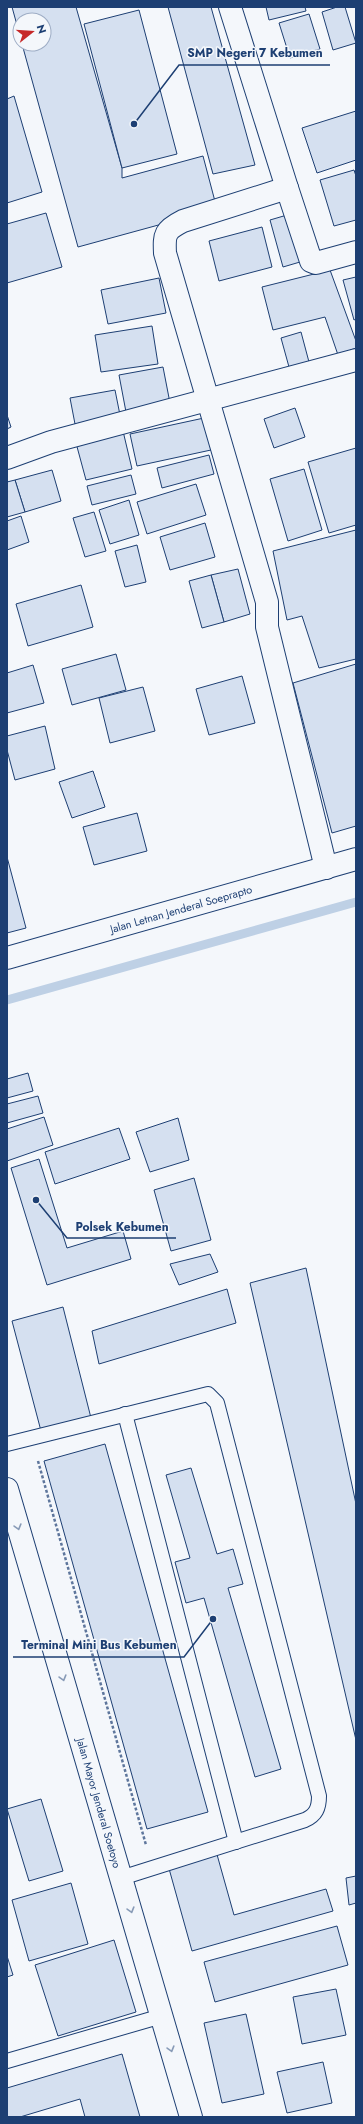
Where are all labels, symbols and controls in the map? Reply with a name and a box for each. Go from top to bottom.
north arrow [12,12,52,52]
text: N [33,23,50,36]
callout: SMP Negeri 7 Kebumen [179,41,330,65]
text: SMP Negeri 7 Kebumen [187,44,323,62]
street label: Jalan Letnan Jenderal Soeprapto [106,881,254,938]
callout: Polsek Kebumen [67,1214,176,1238]
text: Polsek Kebumen [75,1218,169,1236]
one-way arrow [13,1523,22,1530]
callout: Terminal Mini Bus Kebumen [13,1633,184,1657]
text: Terminal Mini Bus Kebumen [21,1636,177,1654]
one-way arrow [58,1674,67,1681]
street label: Jalan Mayor Jenderal Soetoyo [72,1734,125,1870]
one-way arrow [126,1907,135,1914]
one-way arrow [166,2045,175,2052]

